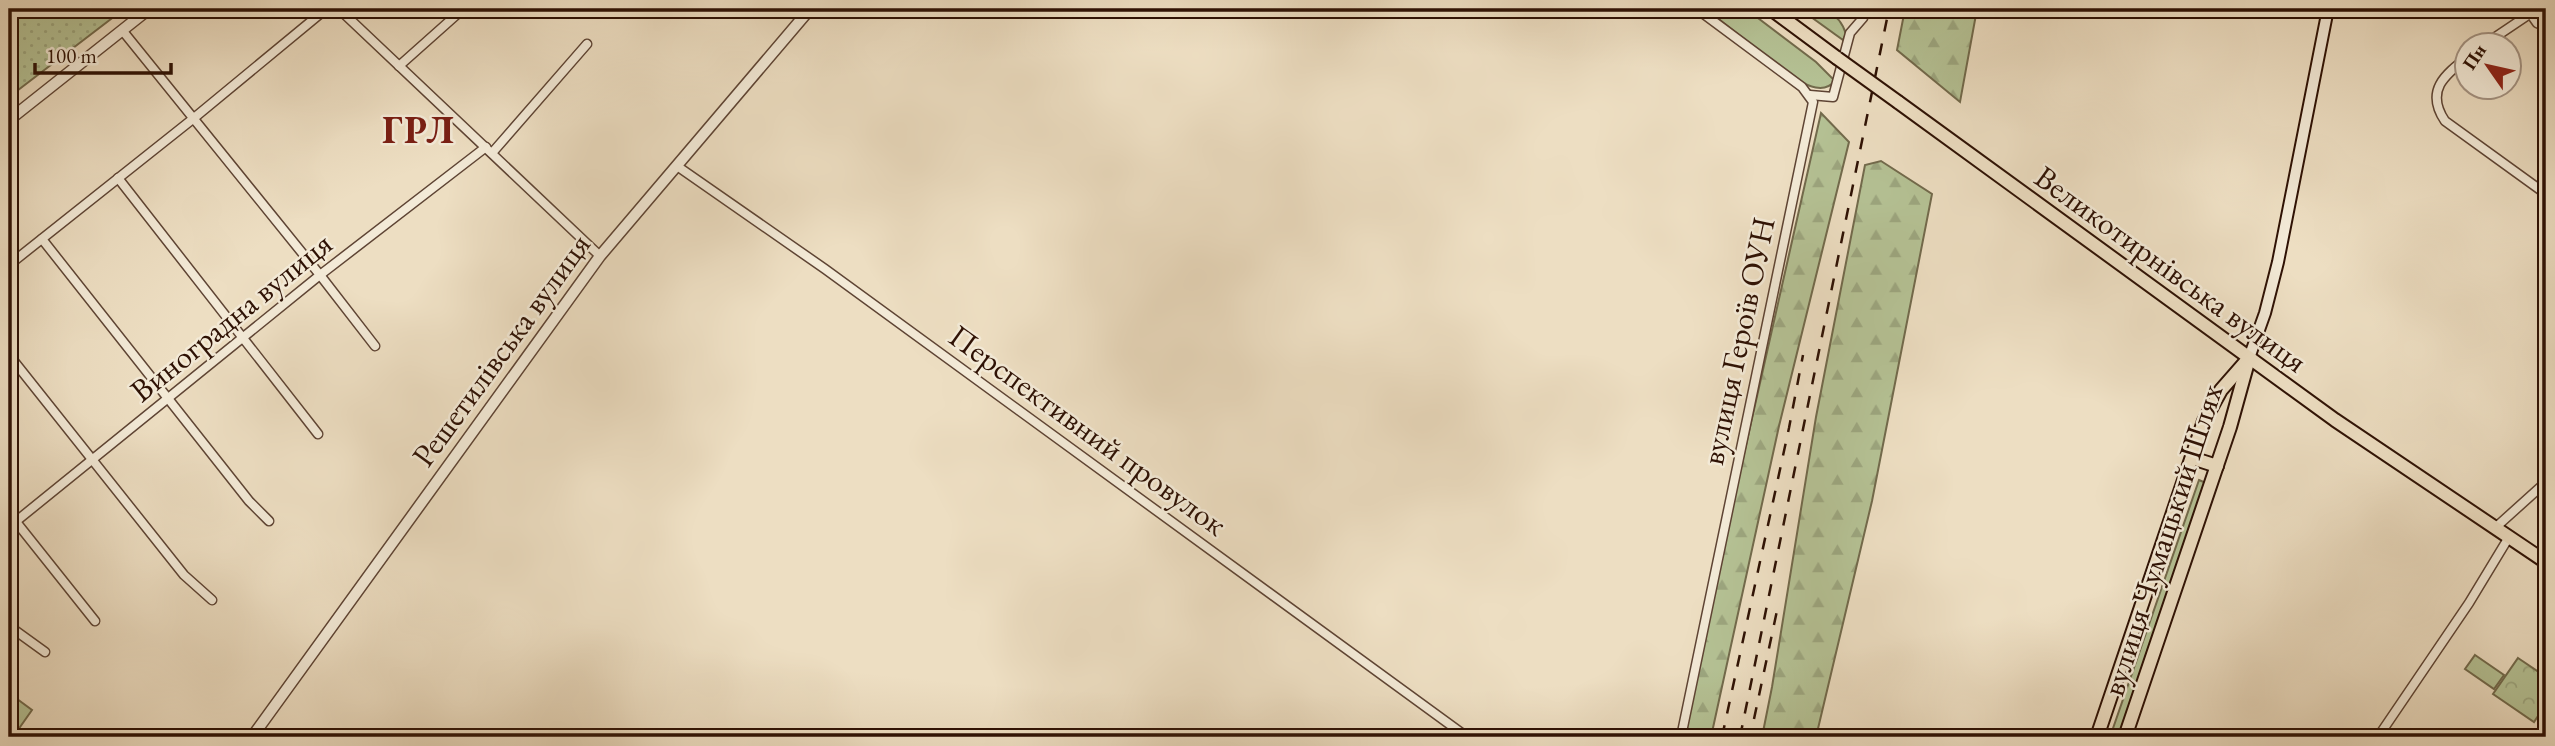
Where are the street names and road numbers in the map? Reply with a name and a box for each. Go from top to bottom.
street label: Великотирнівська вулиця [2026,156,2316,382]
street label: вулиця Героїв ОУН [1691,213,1785,469]
street label: Виноградна вулиця [121,223,341,411]
street label: Решетилівська вулиця [402,225,600,475]
street label: Перспективний провулок [941,315,1235,545]
street label: вулиця Чумацький Шлях [2092,379,2232,701]

